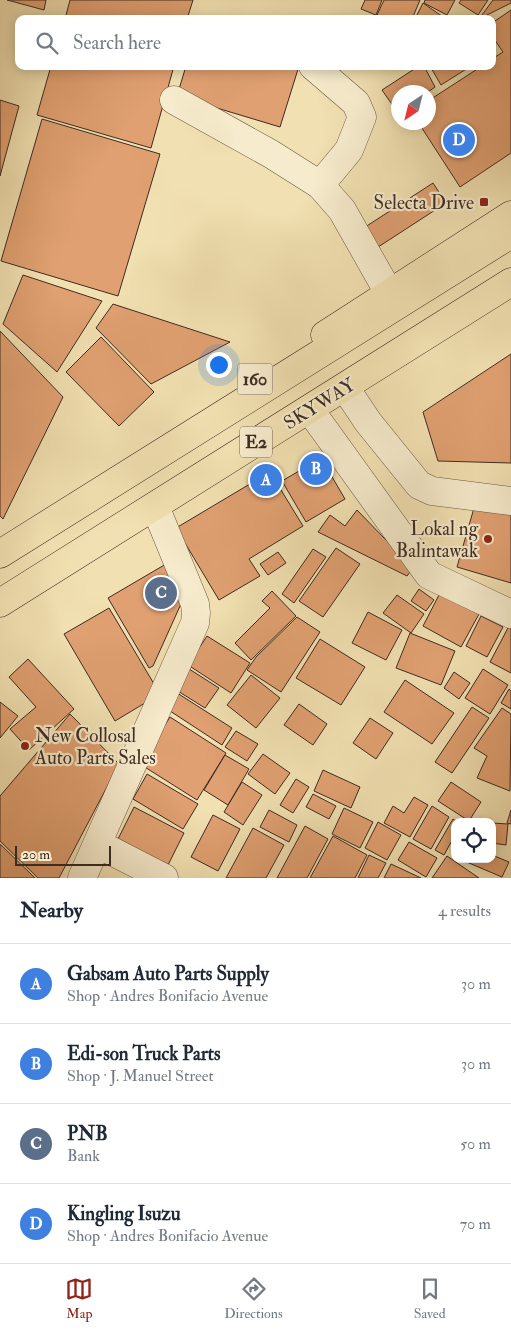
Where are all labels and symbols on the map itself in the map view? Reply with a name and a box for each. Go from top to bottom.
north arrow [391,85,436,130]
pin: D [443,121,475,159]
place label: Selecta Drive [374,191,474,215]
marker: Selecta Drive [478,196,490,208]
your location [206,352,232,378]
road number: 160 [238,364,272,394]
street label: SKYWAY [279,372,361,435]
road number: E2 [240,427,272,458]
pin: B [300,450,332,488]
pin: A [250,461,282,499]
place label: Lokal ng Balintawak [396,517,479,563]
marker: Lokal ng Balintawak [482,533,494,545]
pin: C [145,574,177,612]
place label: New Collosal Auto Parts Sales [34,724,156,770]
marker: New Collosal Auto Parts Sales [19,740,31,752]
scale bar [15,843,111,866]

